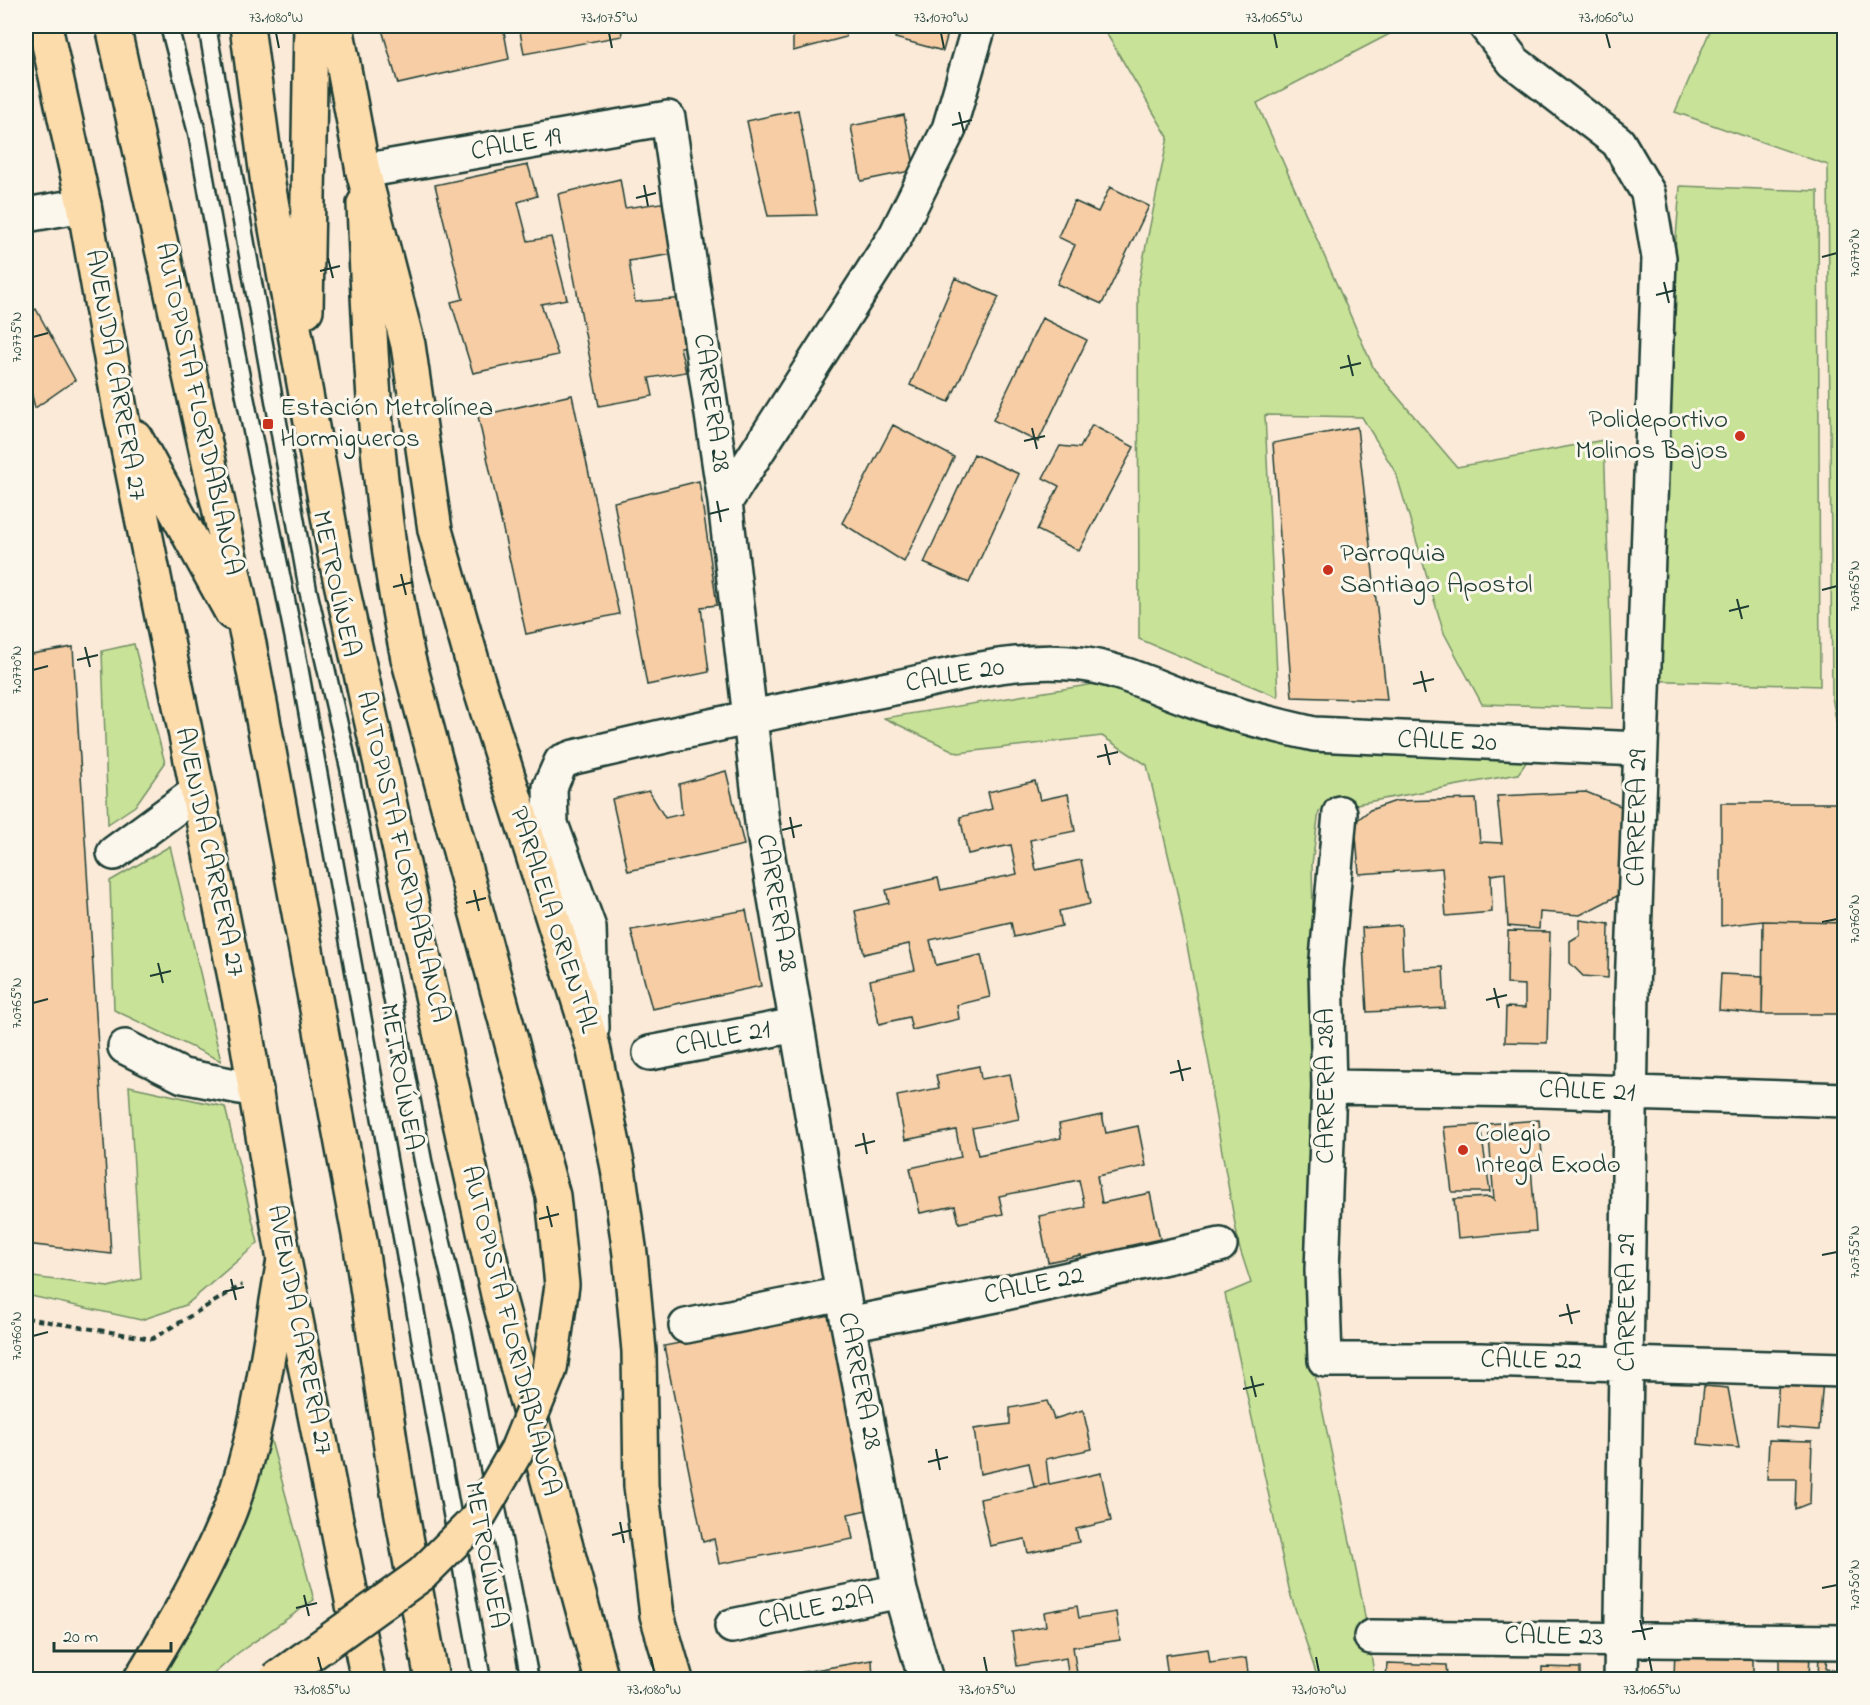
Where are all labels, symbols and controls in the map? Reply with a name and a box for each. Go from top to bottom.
text: 73.1080°W [249,7,303,29]
text: 73.1075°W [580,7,638,29]
text: 73.1070°W [914,7,969,29]
text: 73.1065°W [1245,7,1303,29]
text: 73.1060°W [1578,7,1634,29]
street label: CALLE 19 [468,118,564,172]
text: 7.0770°N [1844,229,1866,277]
street label: AUTOPISTA FLORIDABLANCA [144,239,252,579]
street label: AVENIDA CARRERA 27 [74,247,156,503]
text: 7.0775°N [6,312,28,362]
street label: CARRERA 28 [682,331,740,475]
place label: Estación Metrolínea Hormigueros [280,389,493,459]
place label: Polideportivo Molinos Bajos [1575,401,1728,471]
marker: Estación Metrolínea Hormigueros [261,417,275,431]
marker: Polideportivo Molinos Bajos [1733,429,1747,443]
street label: METROLÍNEA [300,507,370,661]
place label: Parroquia Santiago Apostol [1340,535,1533,605]
text: 7.0765°N [1844,560,1866,612]
marker: Parroquia Santiago Apostol [1321,563,1335,577]
text: 7.0770°N [6,646,28,694]
street label: CALLE 20 [903,648,1007,704]
street label: AUTOPISTA FLORIDABLANCA [345,687,459,1027]
street label: CALLE 20 [1397,721,1497,763]
street label: AVENIDA CARRERA 27 [164,724,254,980]
street label: CARRERA 29 [1617,749,1659,887]
street label: PARALELA ORIENTAL [498,802,608,1038]
street label: CARRERA 28 [745,831,807,975]
text: 7.0760°N [1844,894,1866,944]
text: 7.0765°N [6,977,28,1029]
street label: METROLÍNEA [368,1000,432,1154]
street label: CARRERA 28A [1307,1008,1346,1164]
street label: CALLE 21 [672,1011,774,1067]
street label: CALLE 21 [1538,1071,1636,1113]
place label: Colegio Integd Exodo [1475,1115,1621,1185]
marker: Colegio Integd Exodo [1456,1143,1470,1157]
street label: AUTOPISTA FLORIDABLANCA [450,1162,570,1500]
street label: AVENIDA CARRERA 27 [256,1202,342,1458]
text: 7.0755°N [1844,1225,1866,1279]
street label: CARRERA 29 [1608,1234,1647,1372]
street label: CALLE 22 [980,1256,1088,1316]
street label: CARRERA 28 [827,1309,891,1453]
text: 7.0760°N [6,1311,28,1361]
street label: CALLE 22 [1480,1341,1582,1381]
street label: METROLÍNEA [453,1478,517,1632]
text: 7.0750°N [1844,1559,1866,1611]
street label: CALLE 22A [754,1578,878,1640]
scale bar [54,1615,171,1653]
street label: CALLE 23 [1504,1617,1604,1657]
text: 20 m [63,1625,98,1651]
text: 73.1085°W [294,1679,350,1701]
text: 73.1080°W [627,1679,681,1701]
text: 73.1075°W [958,1679,1016,1701]
text: 73.1070°W [1292,1679,1347,1701]
text: 73.1065°W [1623,1679,1681,1701]

